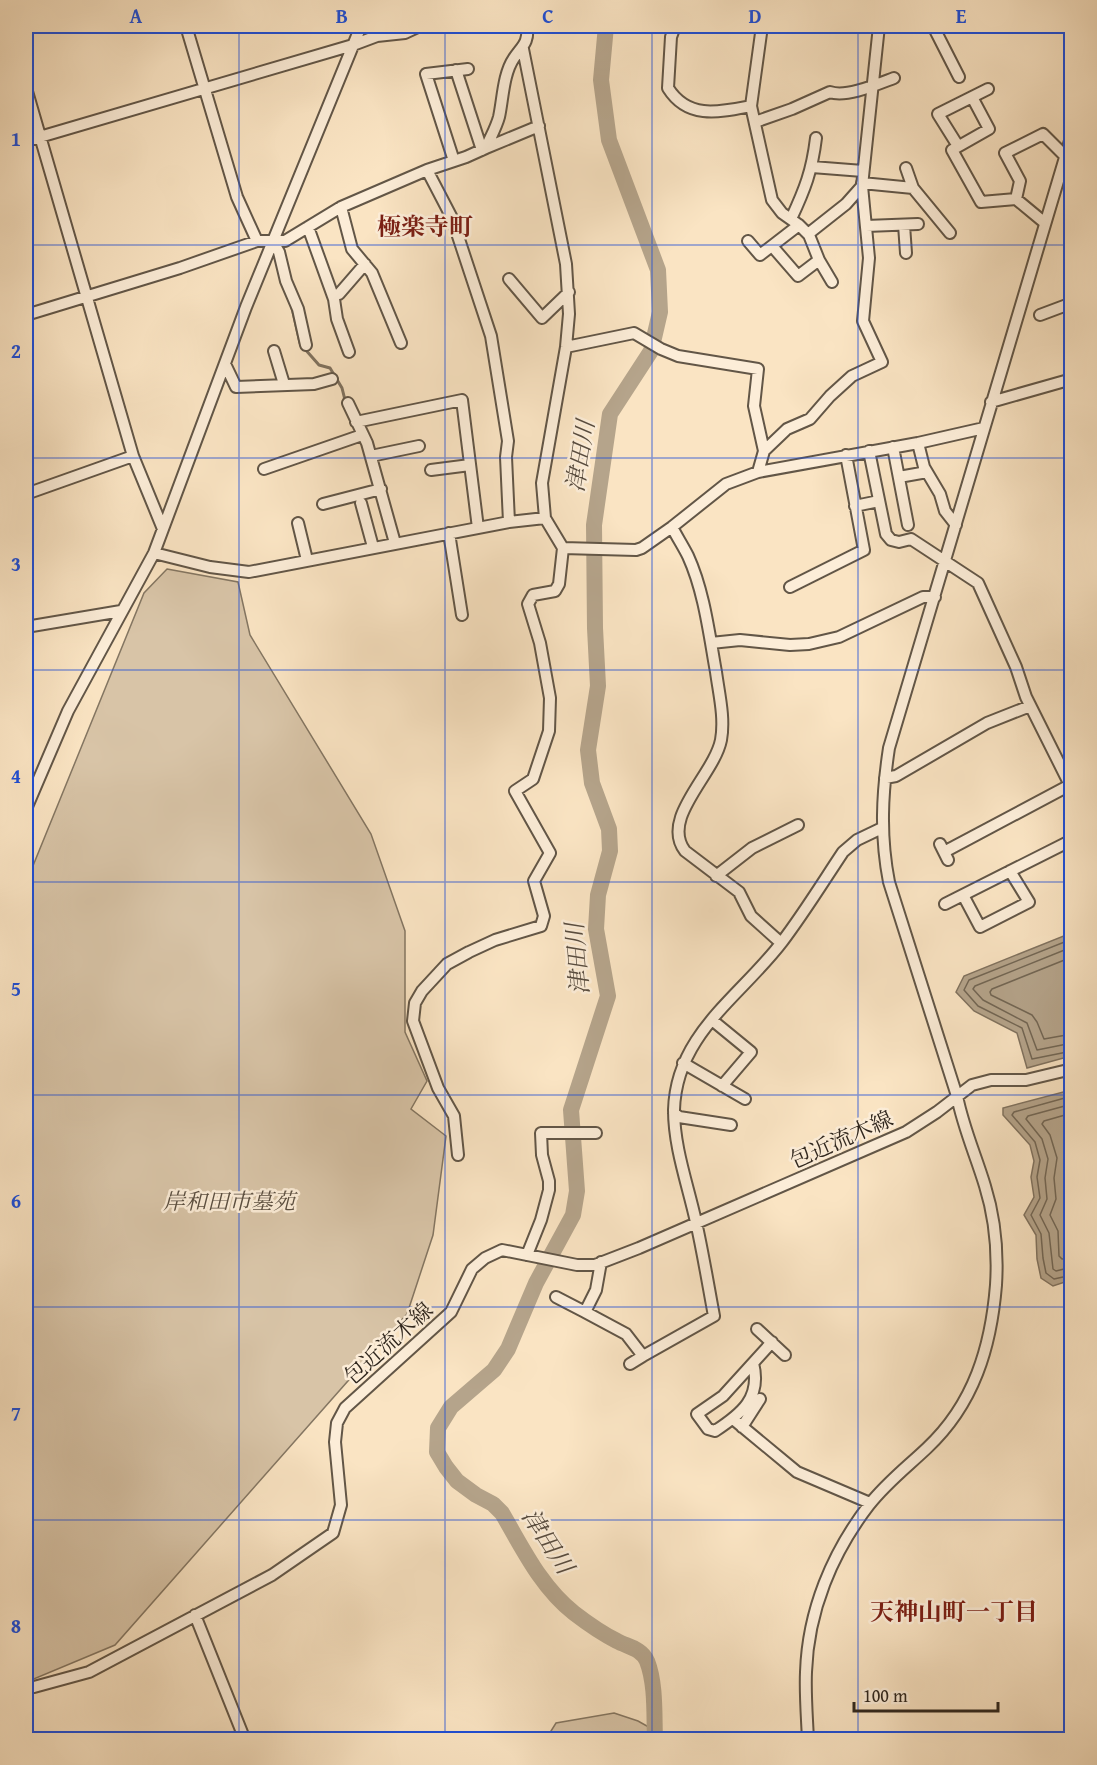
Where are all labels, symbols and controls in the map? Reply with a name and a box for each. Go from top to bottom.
text: A [130,1,143,30]
text: B [336,1,348,30]
text: C [542,1,554,30]
text: D [748,1,762,30]
text: E [956,1,967,30]
text: 1 [11,124,21,153]
district label: 極楽寺町 [377,209,473,244]
text: 2 [11,336,21,365]
water label: 津田川 [557,415,603,494]
text: 3 [11,549,21,578]
text: 4 [11,761,21,790]
water label: 津田川 [556,919,598,996]
text: 5 [11,974,21,1003]
street label: 包近流木線 [784,1102,898,1176]
park label: 岸和田市墓苑 [163,1185,298,1217]
text: 6 [11,1186,21,1215]
street label: 包近流木線 [336,1294,440,1392]
text: 7 [11,1398,21,1427]
water label: 津田川 [514,1501,584,1583]
district label: 天神山町一丁目 [870,1594,1038,1629]
text: 8 [11,1611,21,1640]
scale bar [854,1675,998,1713]
text: 100 m [863,1682,908,1709]

